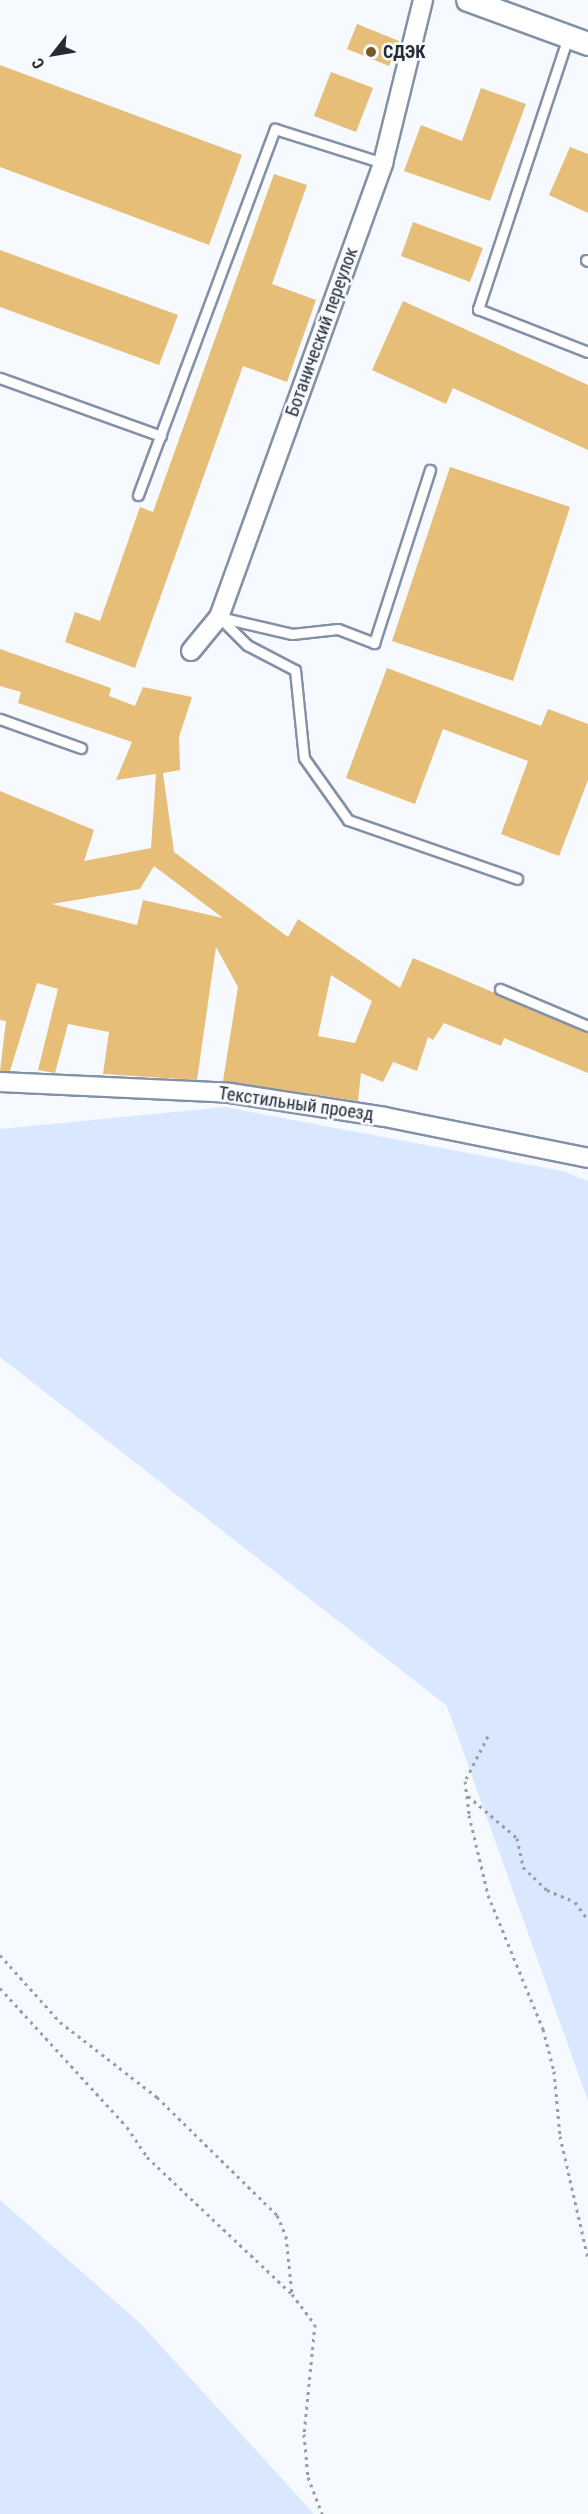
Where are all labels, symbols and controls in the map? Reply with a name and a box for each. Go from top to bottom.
north arrow [24,24,84,84]
place label: СДЭК [383,41,425,63]
marker: СДЭК [364,45,378,59]
text: С [28,55,49,72]
street label: Ботанический переулок [281,244,363,420]
street label: Текстильный проезд [217,1082,375,1126]

